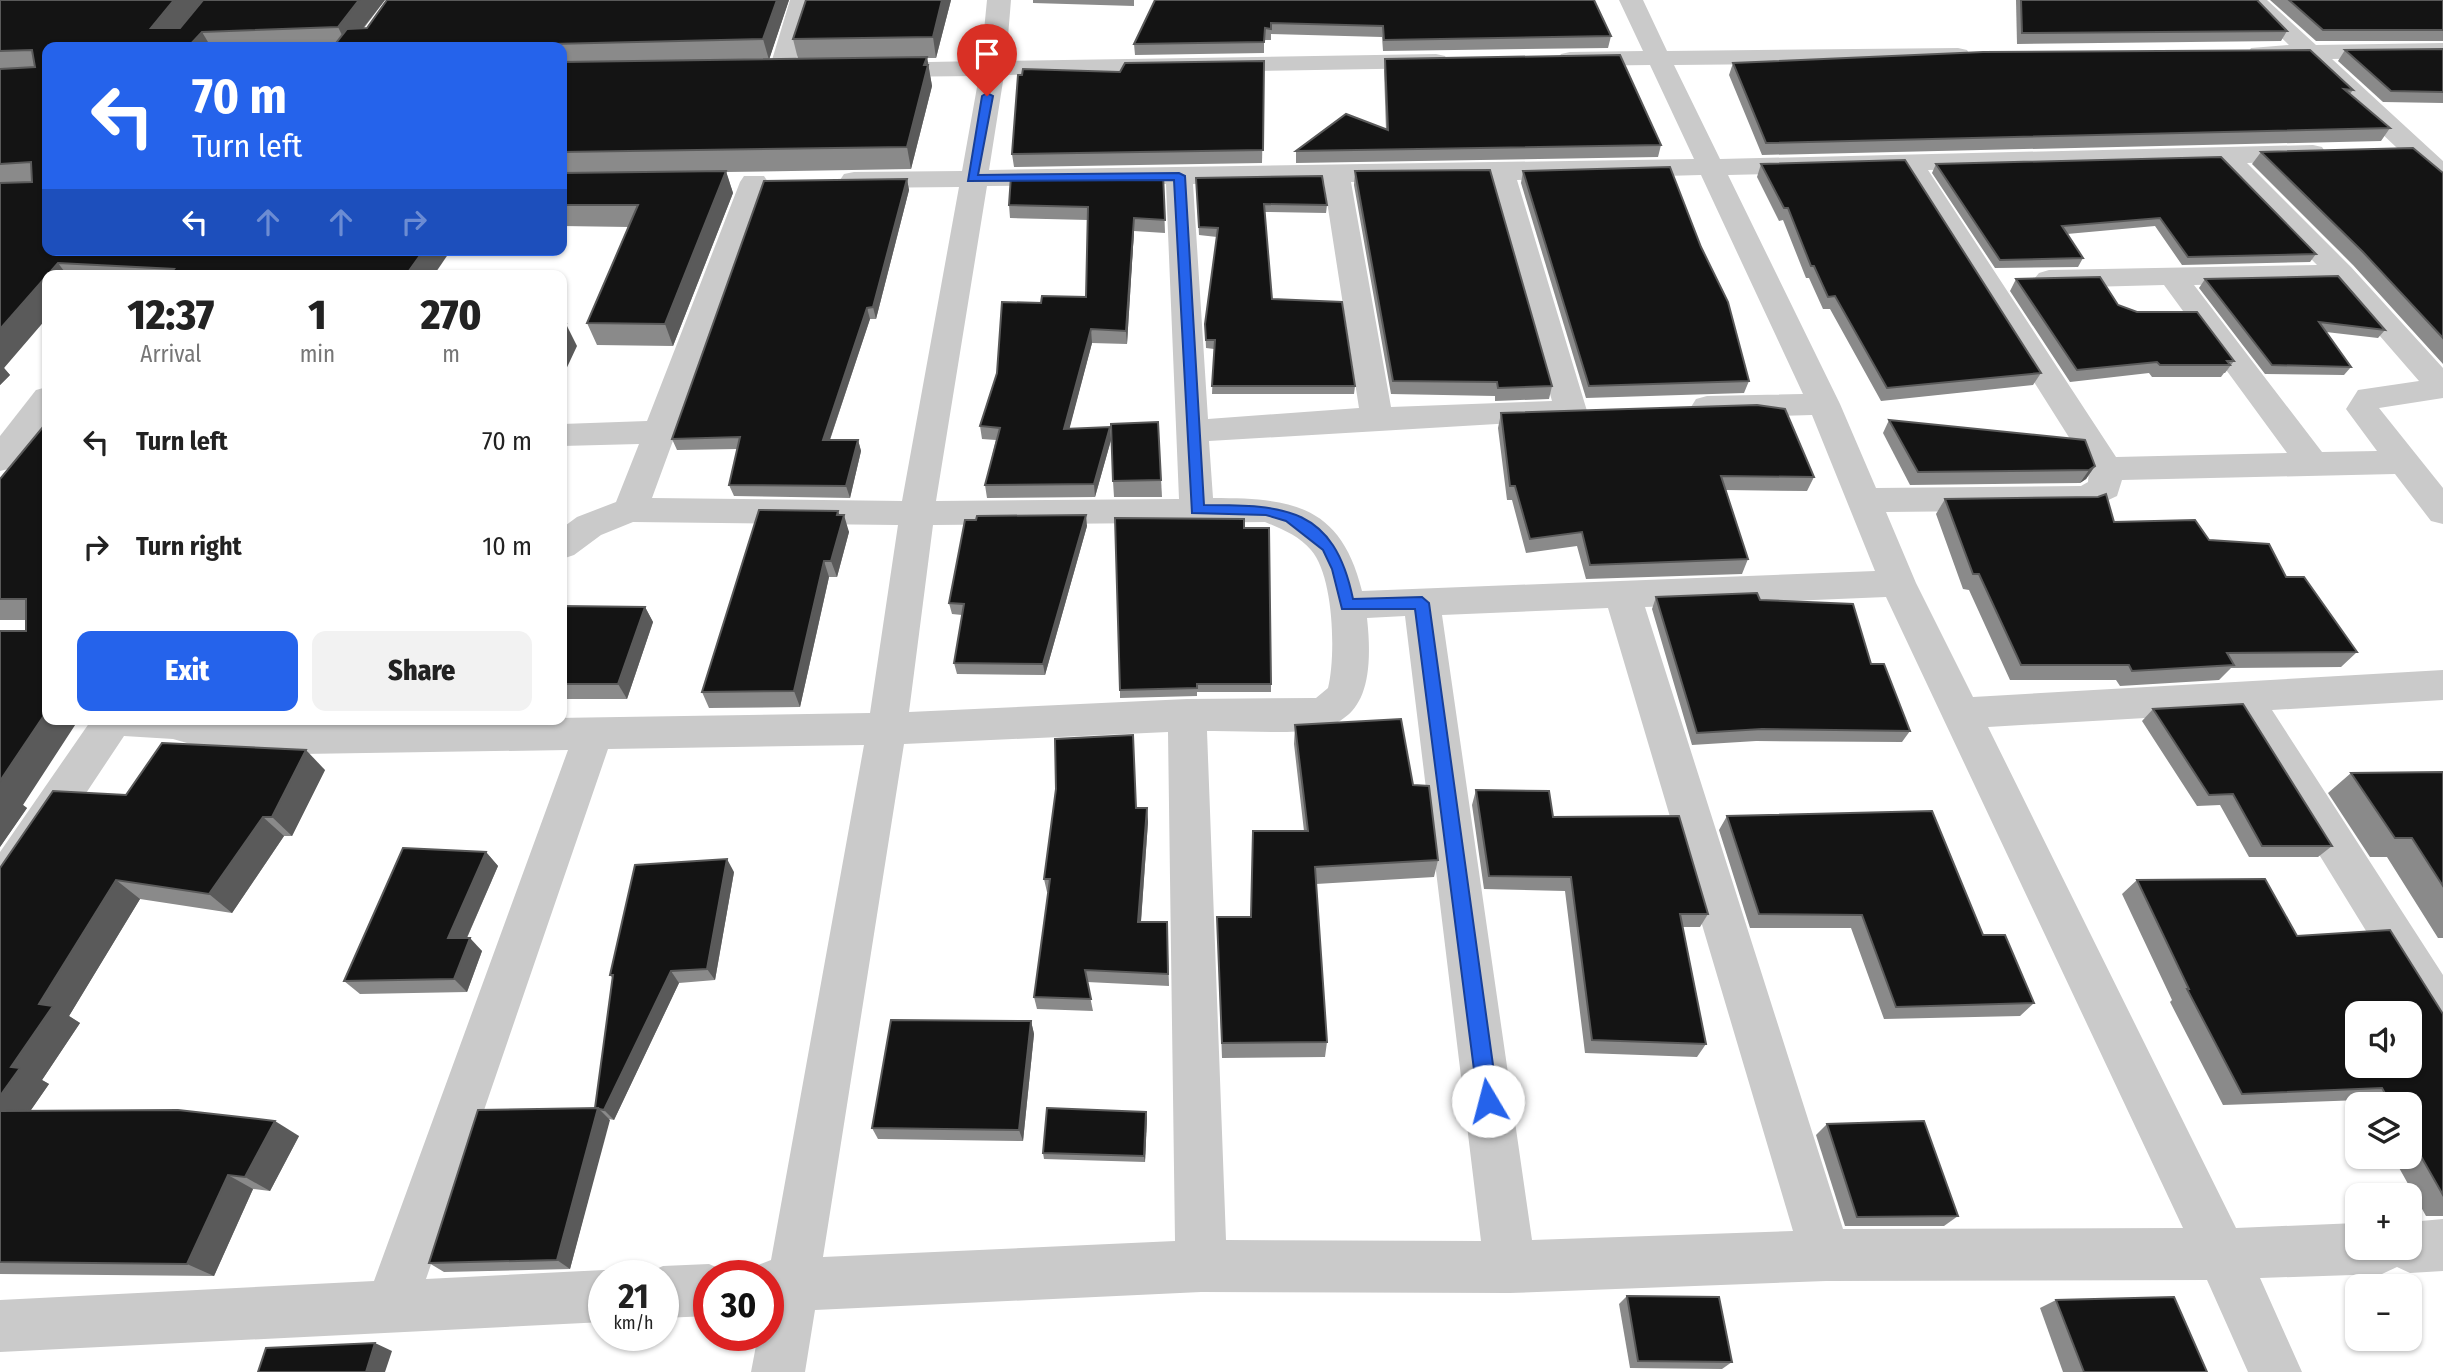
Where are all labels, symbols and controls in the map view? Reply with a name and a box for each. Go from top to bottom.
pin [957,24,1017,96]
icon: arrive [968,35,1006,73]
text: 70 m [192,67,287,126]
icon: left [77,70,168,161]
text: Turn left [192,127,302,165]
icon: left [176,203,214,241]
icon: ahead [249,203,287,241]
icon: ahead [322,203,360,241]
icon: right [395,203,433,241]
text: 12:37 [128,290,214,340]
text: 1 [308,290,327,340]
text: 270 [421,290,481,340]
text: Arrival [140,340,201,368]
text: min [300,340,335,368]
text: m [442,340,460,368]
icon: left [77,423,115,461]
text: Turn left [136,426,228,457]
text: 70 m [482,426,532,457]
icon: right [77,528,115,566]
text: Turn right [136,531,242,562]
text: 10 m [482,531,532,562]
button: Exit [77,631,298,711]
button: Share [312,631,532,711]
map controls [2345,1001,2422,1351]
button: sound [2345,1001,2422,1078]
position arrow [1451,1064,1525,1138]
button: layers [2345,1092,2422,1169]
button: + [2345,1183,2422,1260]
speed limit sign: 30 [693,1260,784,1351]
button: − [2345,1274,2422,1351]
text: 21 [618,1275,649,1317]
text: km/h [613,1312,654,1334]

